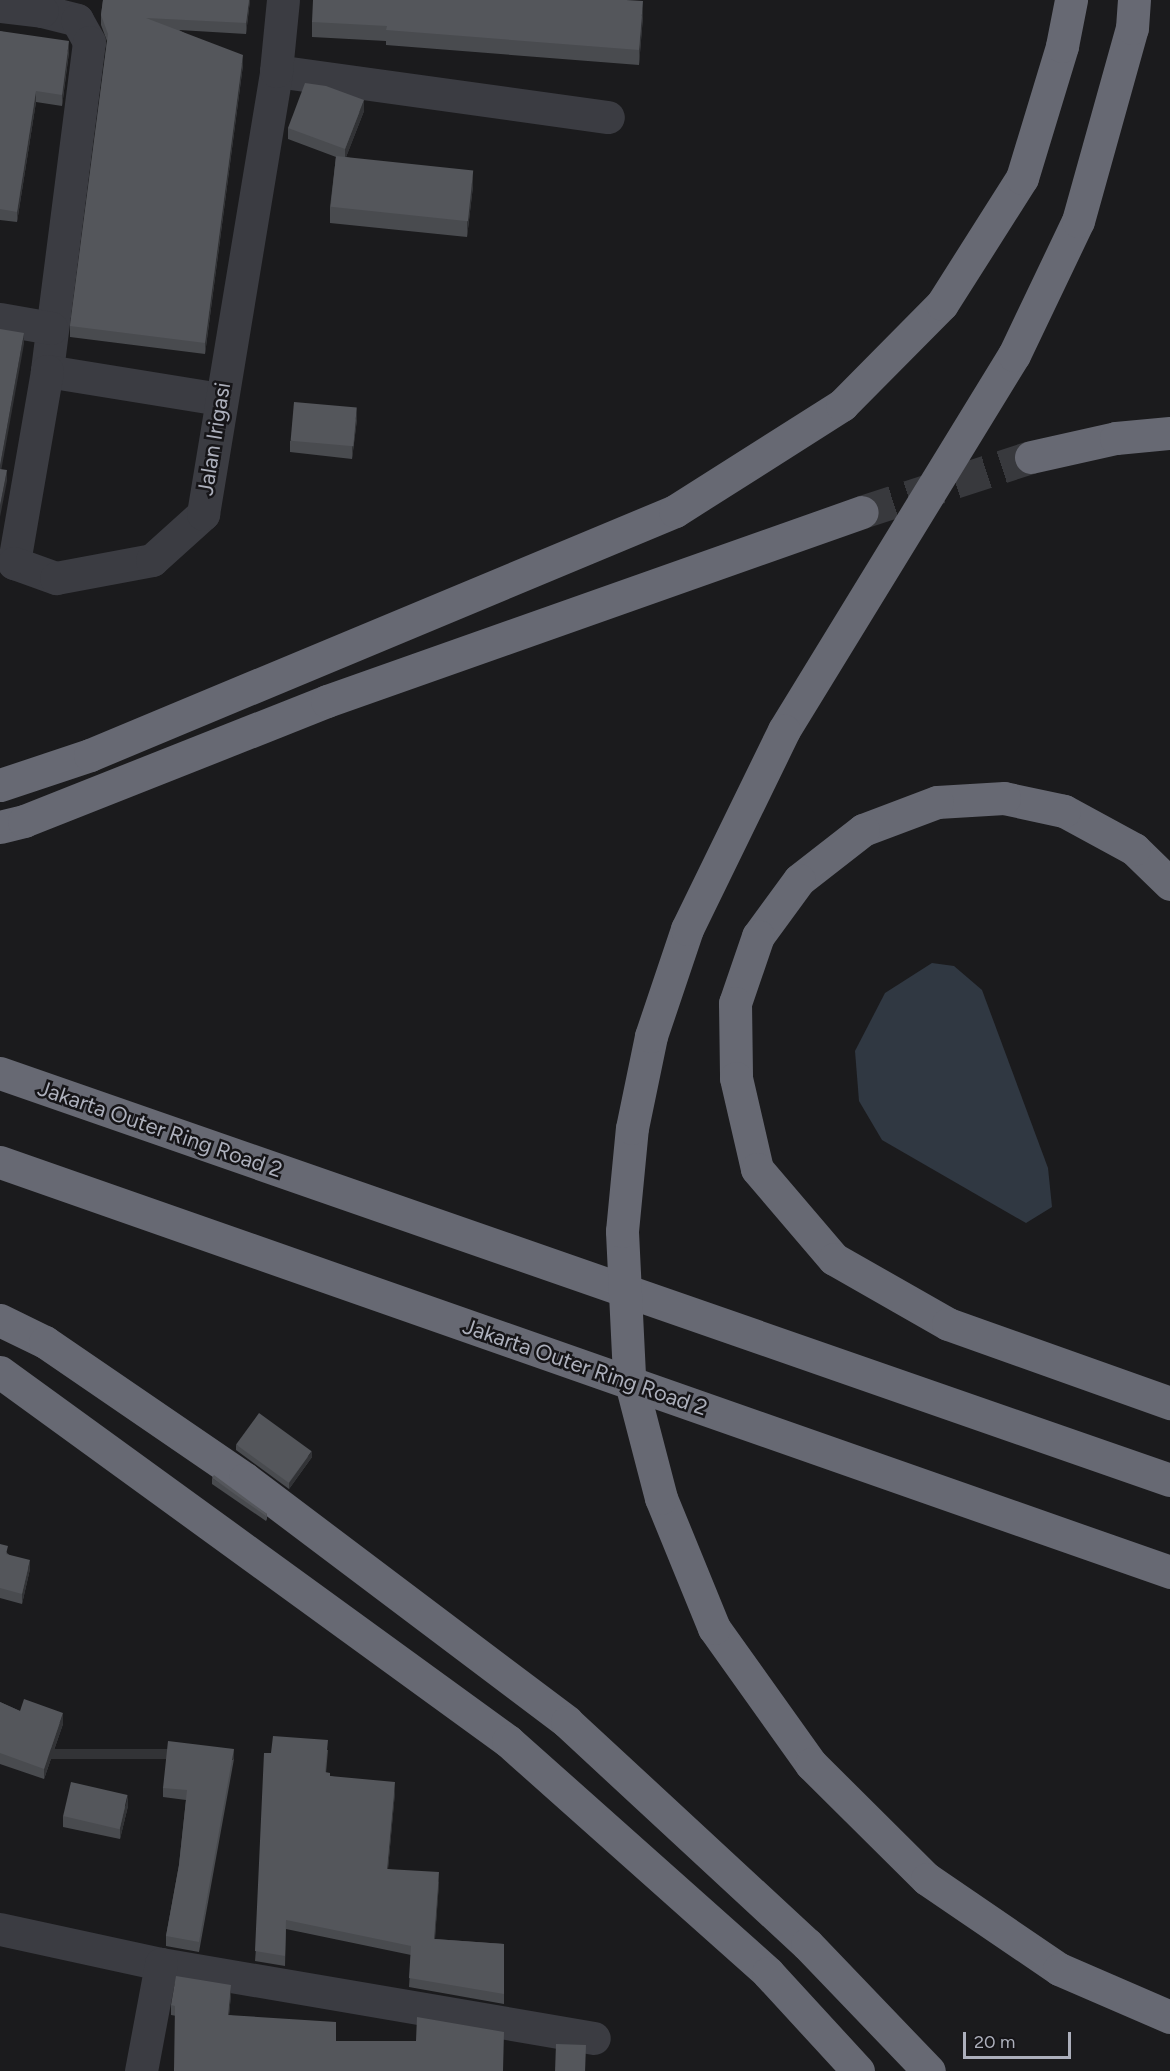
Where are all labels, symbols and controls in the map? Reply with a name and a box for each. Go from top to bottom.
street label: Jalan Irigasi [192,380,236,498]
street label: Jakarta Outer Ring Road 2 [34,1075,286,1183]
street label: Jakarta Outer Ring Road 2 [459,1313,711,1421]
scale bar [966,2020,1074,2058]
text: 20 m [974,2031,1015,2053]

